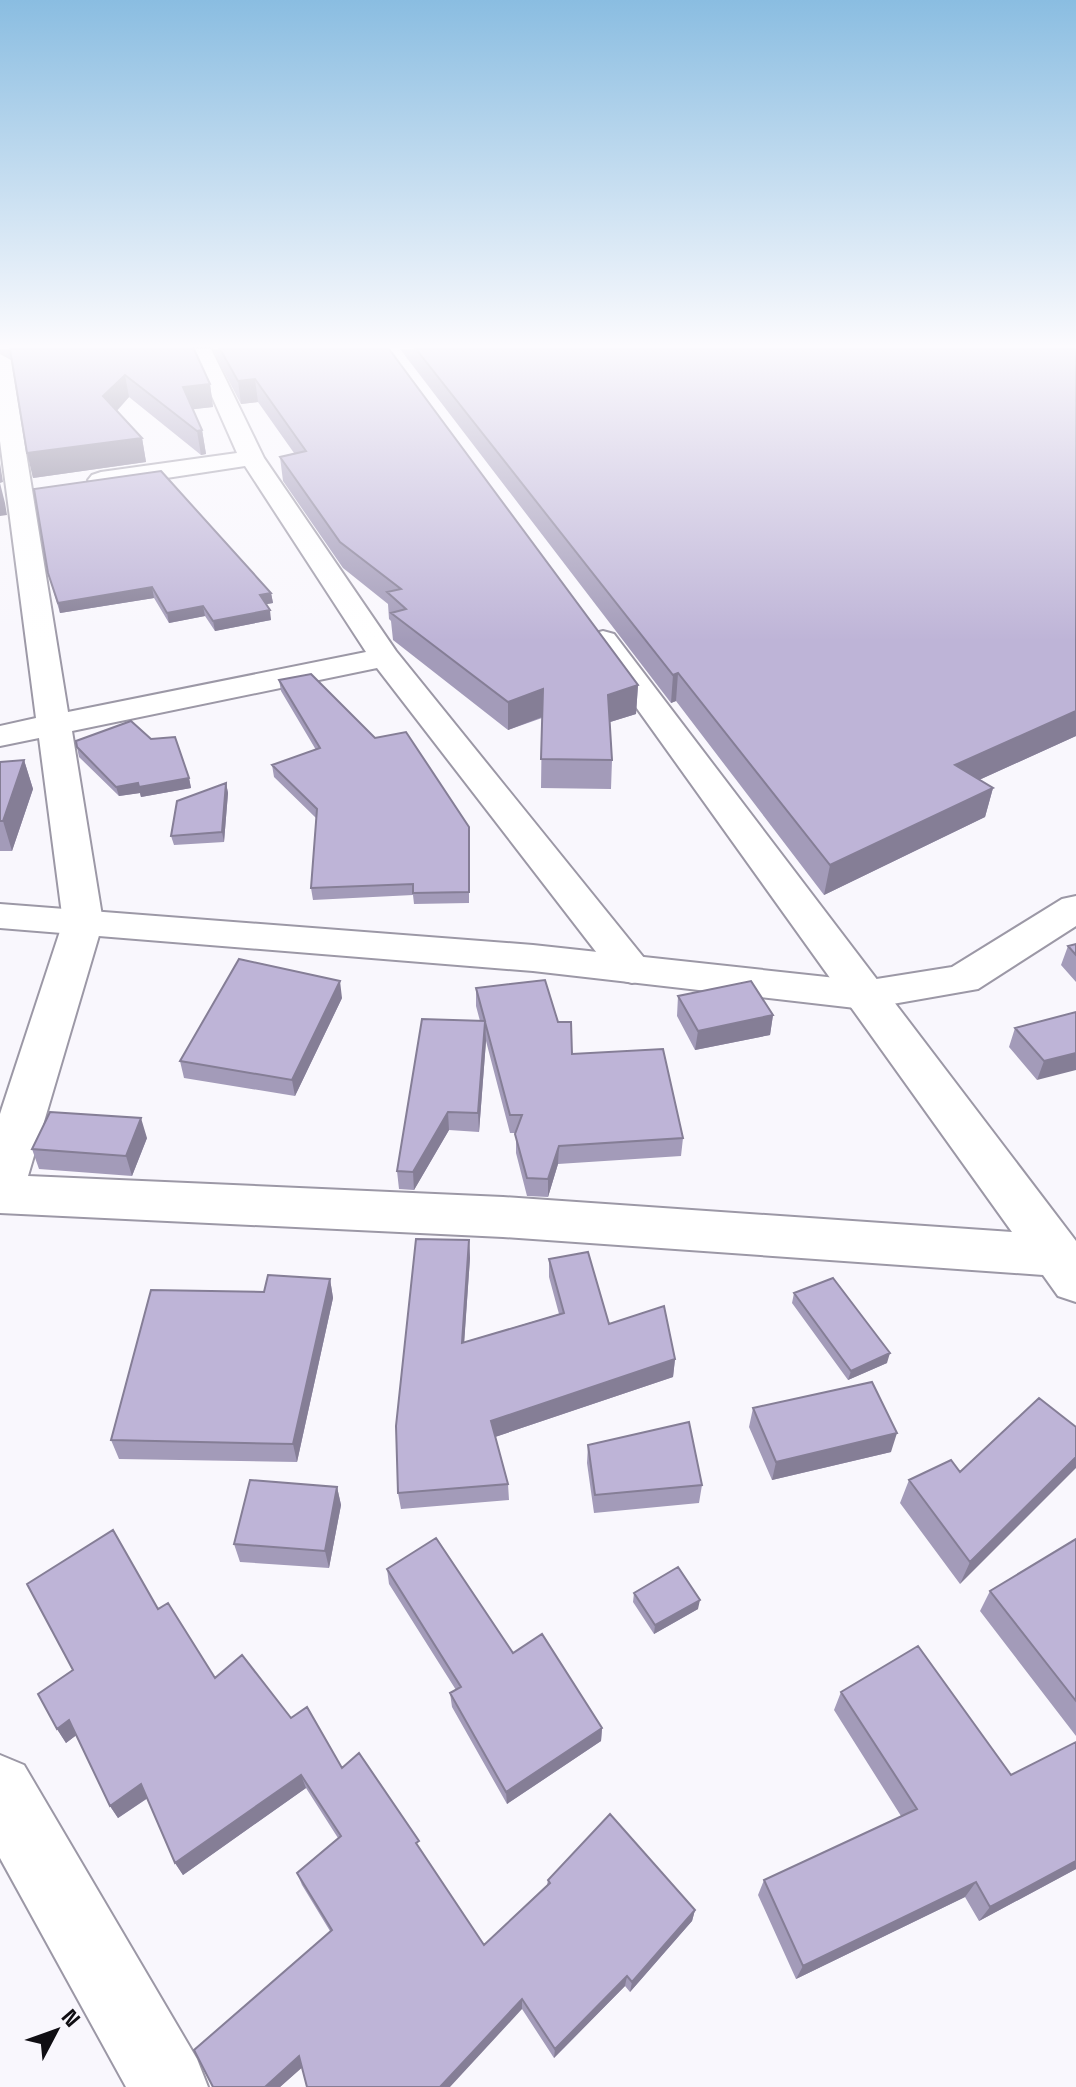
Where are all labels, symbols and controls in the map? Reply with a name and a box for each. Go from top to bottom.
north arrow [16,1991,96,2071]
text: N [56,2003,86,2033]

